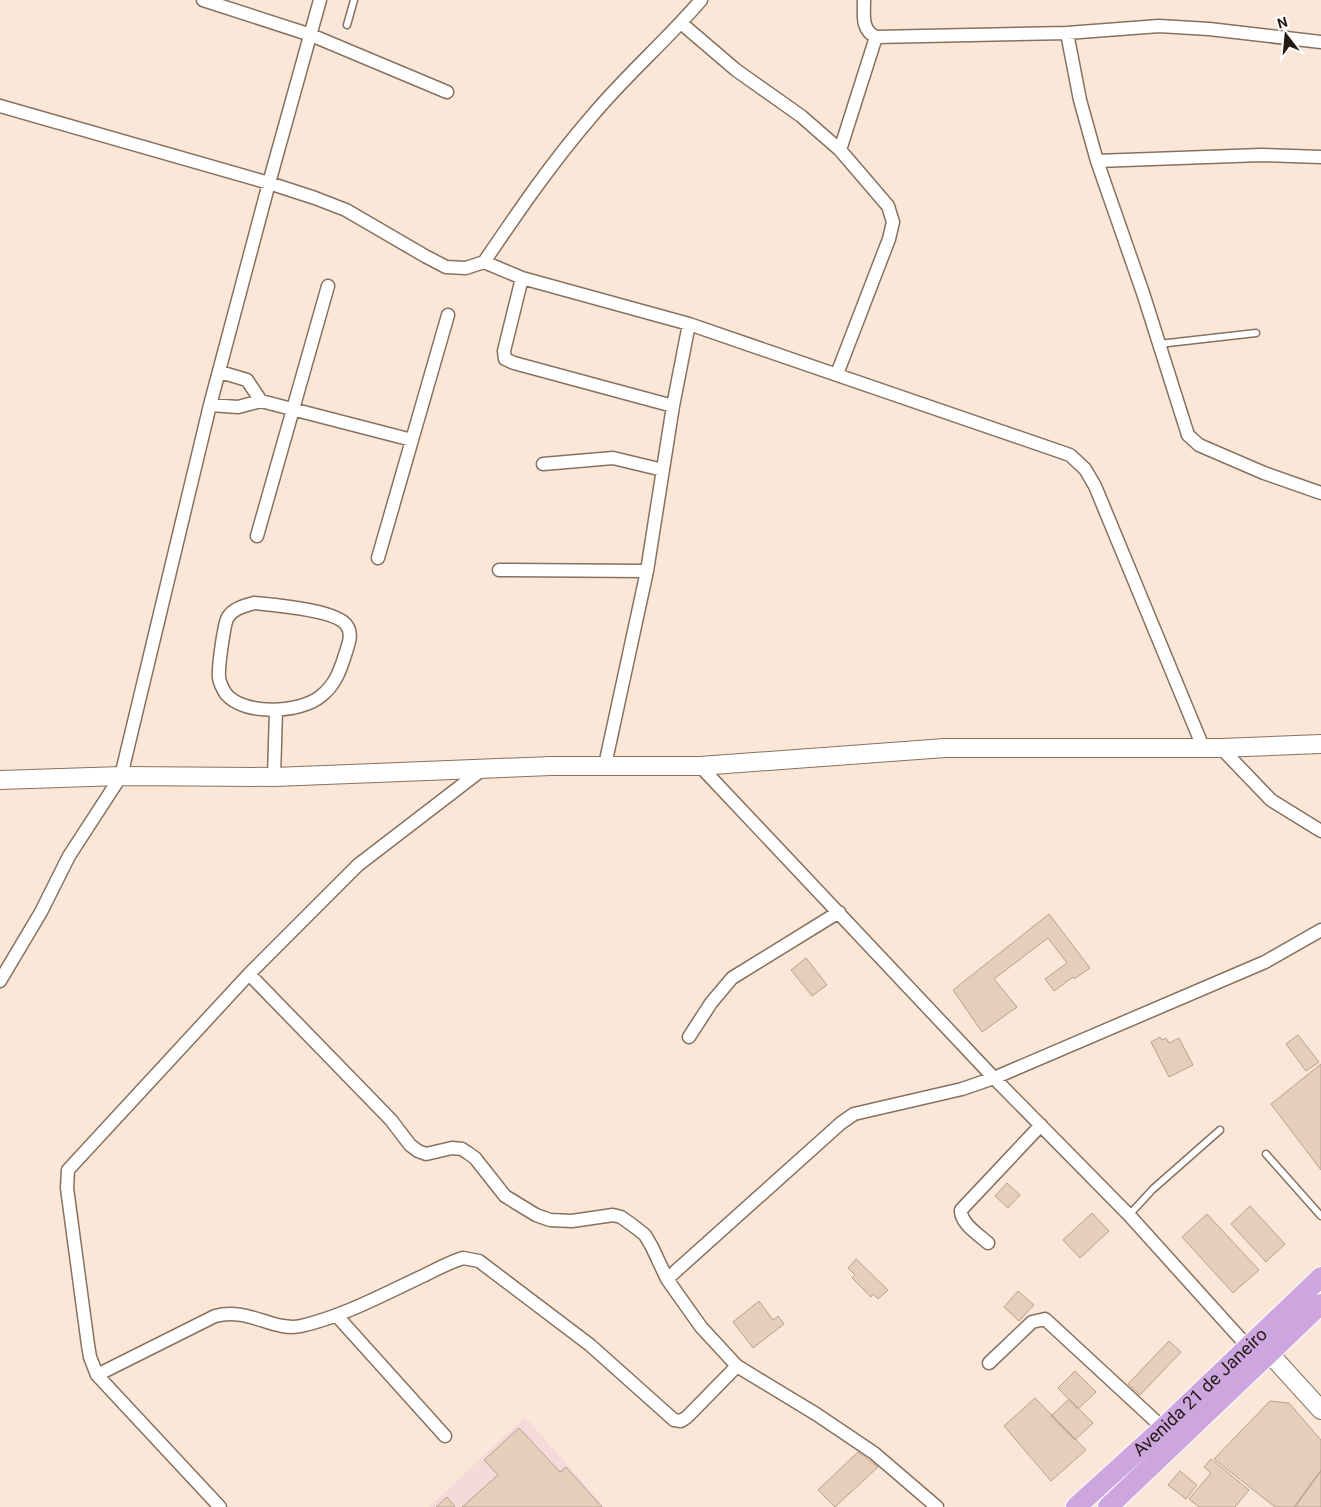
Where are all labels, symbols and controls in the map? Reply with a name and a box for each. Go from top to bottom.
north arrow [1261,10,1311,60]
text: N [1275,13,1289,32]
street label: Avenida 21 de Janeiro [1128,1323,1271,1460]

